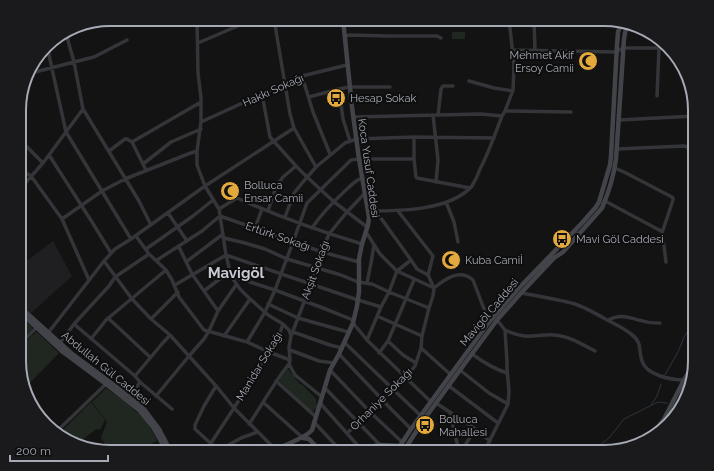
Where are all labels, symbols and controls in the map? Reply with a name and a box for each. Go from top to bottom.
place label: Mehmet Akif Ersoy Camii [510,49,574,75]
mosque icon: Mehmet Akif Ersoy Camii [577,50,599,72]
street label: Hakkı Sokağı [241,71,306,110]
bus stop icon: Hesap Sokak [325,87,347,109]
place label: Hesap Sokak [350,92,416,105]
street label: Koca Yusuf Caddesi [355,118,382,219]
place label: Bolluca Ensar Camii [244,179,303,205]
mosque icon: Bolluca Ensar Camii [219,180,241,202]
street label: Ertürk Sokağı [244,219,312,254]
bus stop icon: Mavi Göl Caddesi [551,228,573,250]
place label: Mavi Göl Caddesi [576,233,664,246]
street label: Akşit Sokağı [299,239,332,301]
mosque icon: Kuba Camiİ [440,249,462,271]
place label: Kuba Camiİ [465,254,523,267]
district label: Mavigöl [208,264,265,282]
street label: Mavigöl Caddesi [457,276,521,349]
street label: Abdullah Gül Caddesi [59,329,153,408]
street label: Manidar Sokağı [234,330,285,403]
street label: Orhaniye Sokağı [348,366,415,433]
place label: Bolluca Mahallesi [439,413,487,439]
bus stop icon: Bolluca Mahallesi [414,414,436,436]
scale bar [10,437,108,463]
text: 200 m [16,444,51,458]

